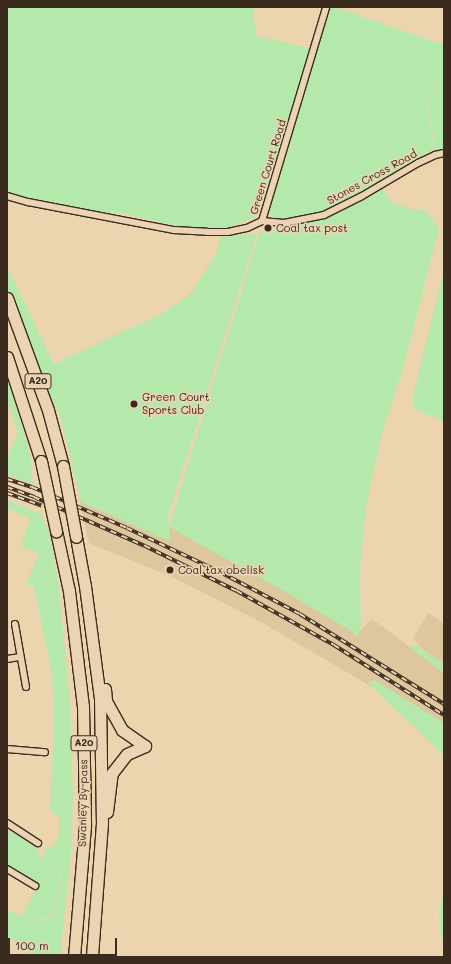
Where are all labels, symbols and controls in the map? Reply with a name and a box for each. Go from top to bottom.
street label: Green Court Road [247,118,289,216]
street label: Stones Cross Road [325,147,419,207]
place label: Coal tax post [276,221,348,235]
marker: Coal tax post [263,223,273,233]
road number: A20 [24,373,52,389]
place label: Green Court Sports Club [142,391,210,417]
marker: Green Court Sports Club [129,399,139,409]
place label: Coal tax obelisk [178,563,264,577]
marker: Coal tax obelisk [165,565,175,575]
road number: A20 [70,735,98,751]
street label: Swanley By-pass [76,759,90,847]
scale bar [10,930,119,956]
text: 100 m [15,937,49,953]

